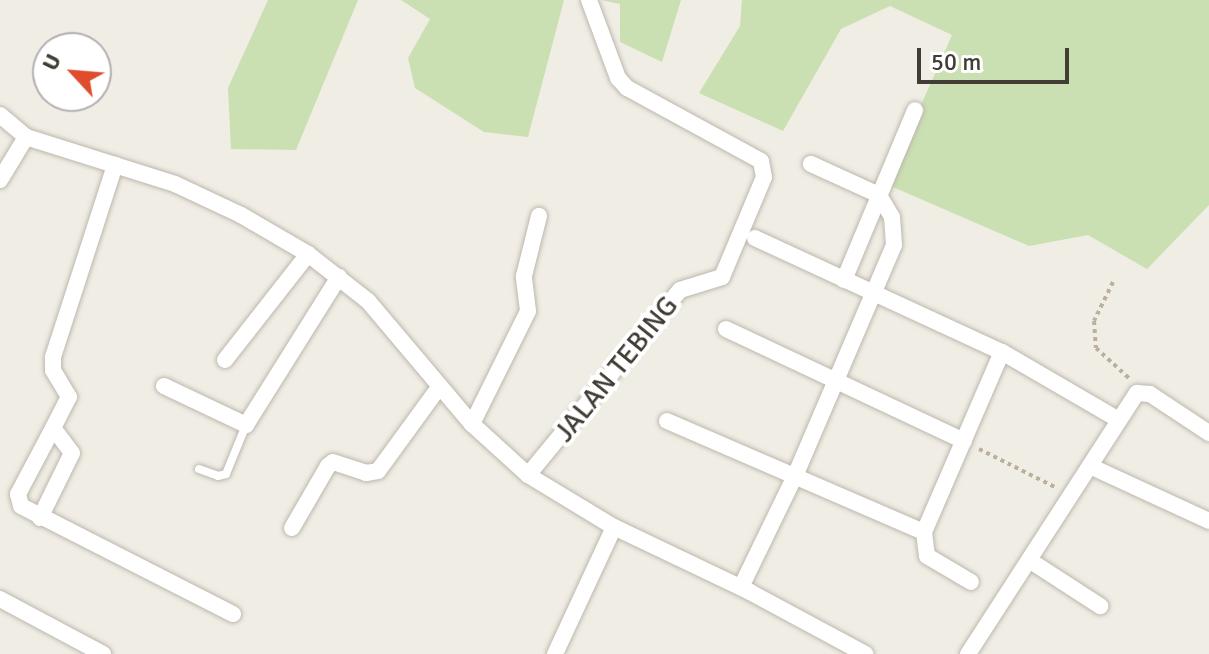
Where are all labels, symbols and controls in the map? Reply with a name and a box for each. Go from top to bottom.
north arrow [32,32,112,112]
scale bar [921,32,1073,82]
text: 50 m [931,47,981,77]
text: U [36,50,67,75]
street label: JALAN TEBING [547,289,685,449]

